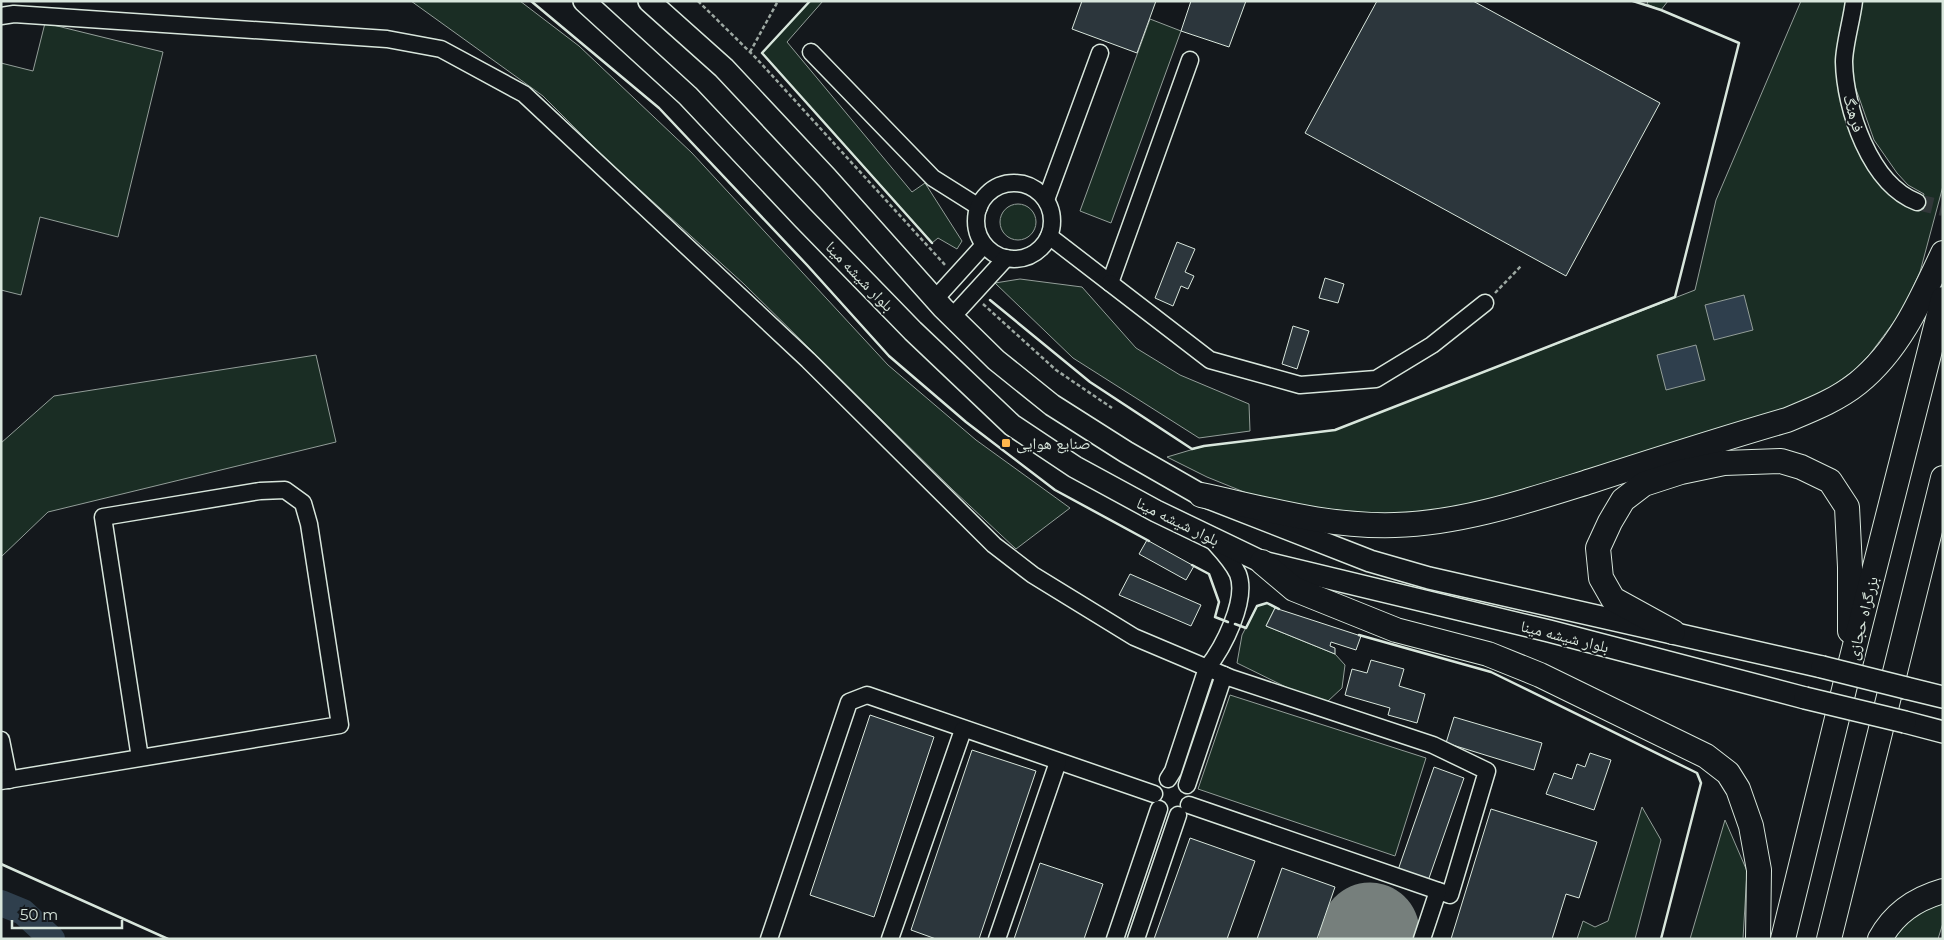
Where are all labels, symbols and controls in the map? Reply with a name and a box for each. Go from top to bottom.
street label: فرهنگ [1839,92,1868,134]
street label: بلوار شیشه مینا [822,237,898,315]
place label: صنایع هوایی [1016,434,1091,454]
marker: صنایع هوایی [1000,437,1012,449]
street label: بلوار شیشه مینا [1133,493,1222,550]
street label: بزرگراه حجازی [1843,574,1883,662]
street label: بلوار شیشه مینا [1519,616,1611,657]
scale bar [12,898,122,930]
text: 50 m [20,905,58,924]

